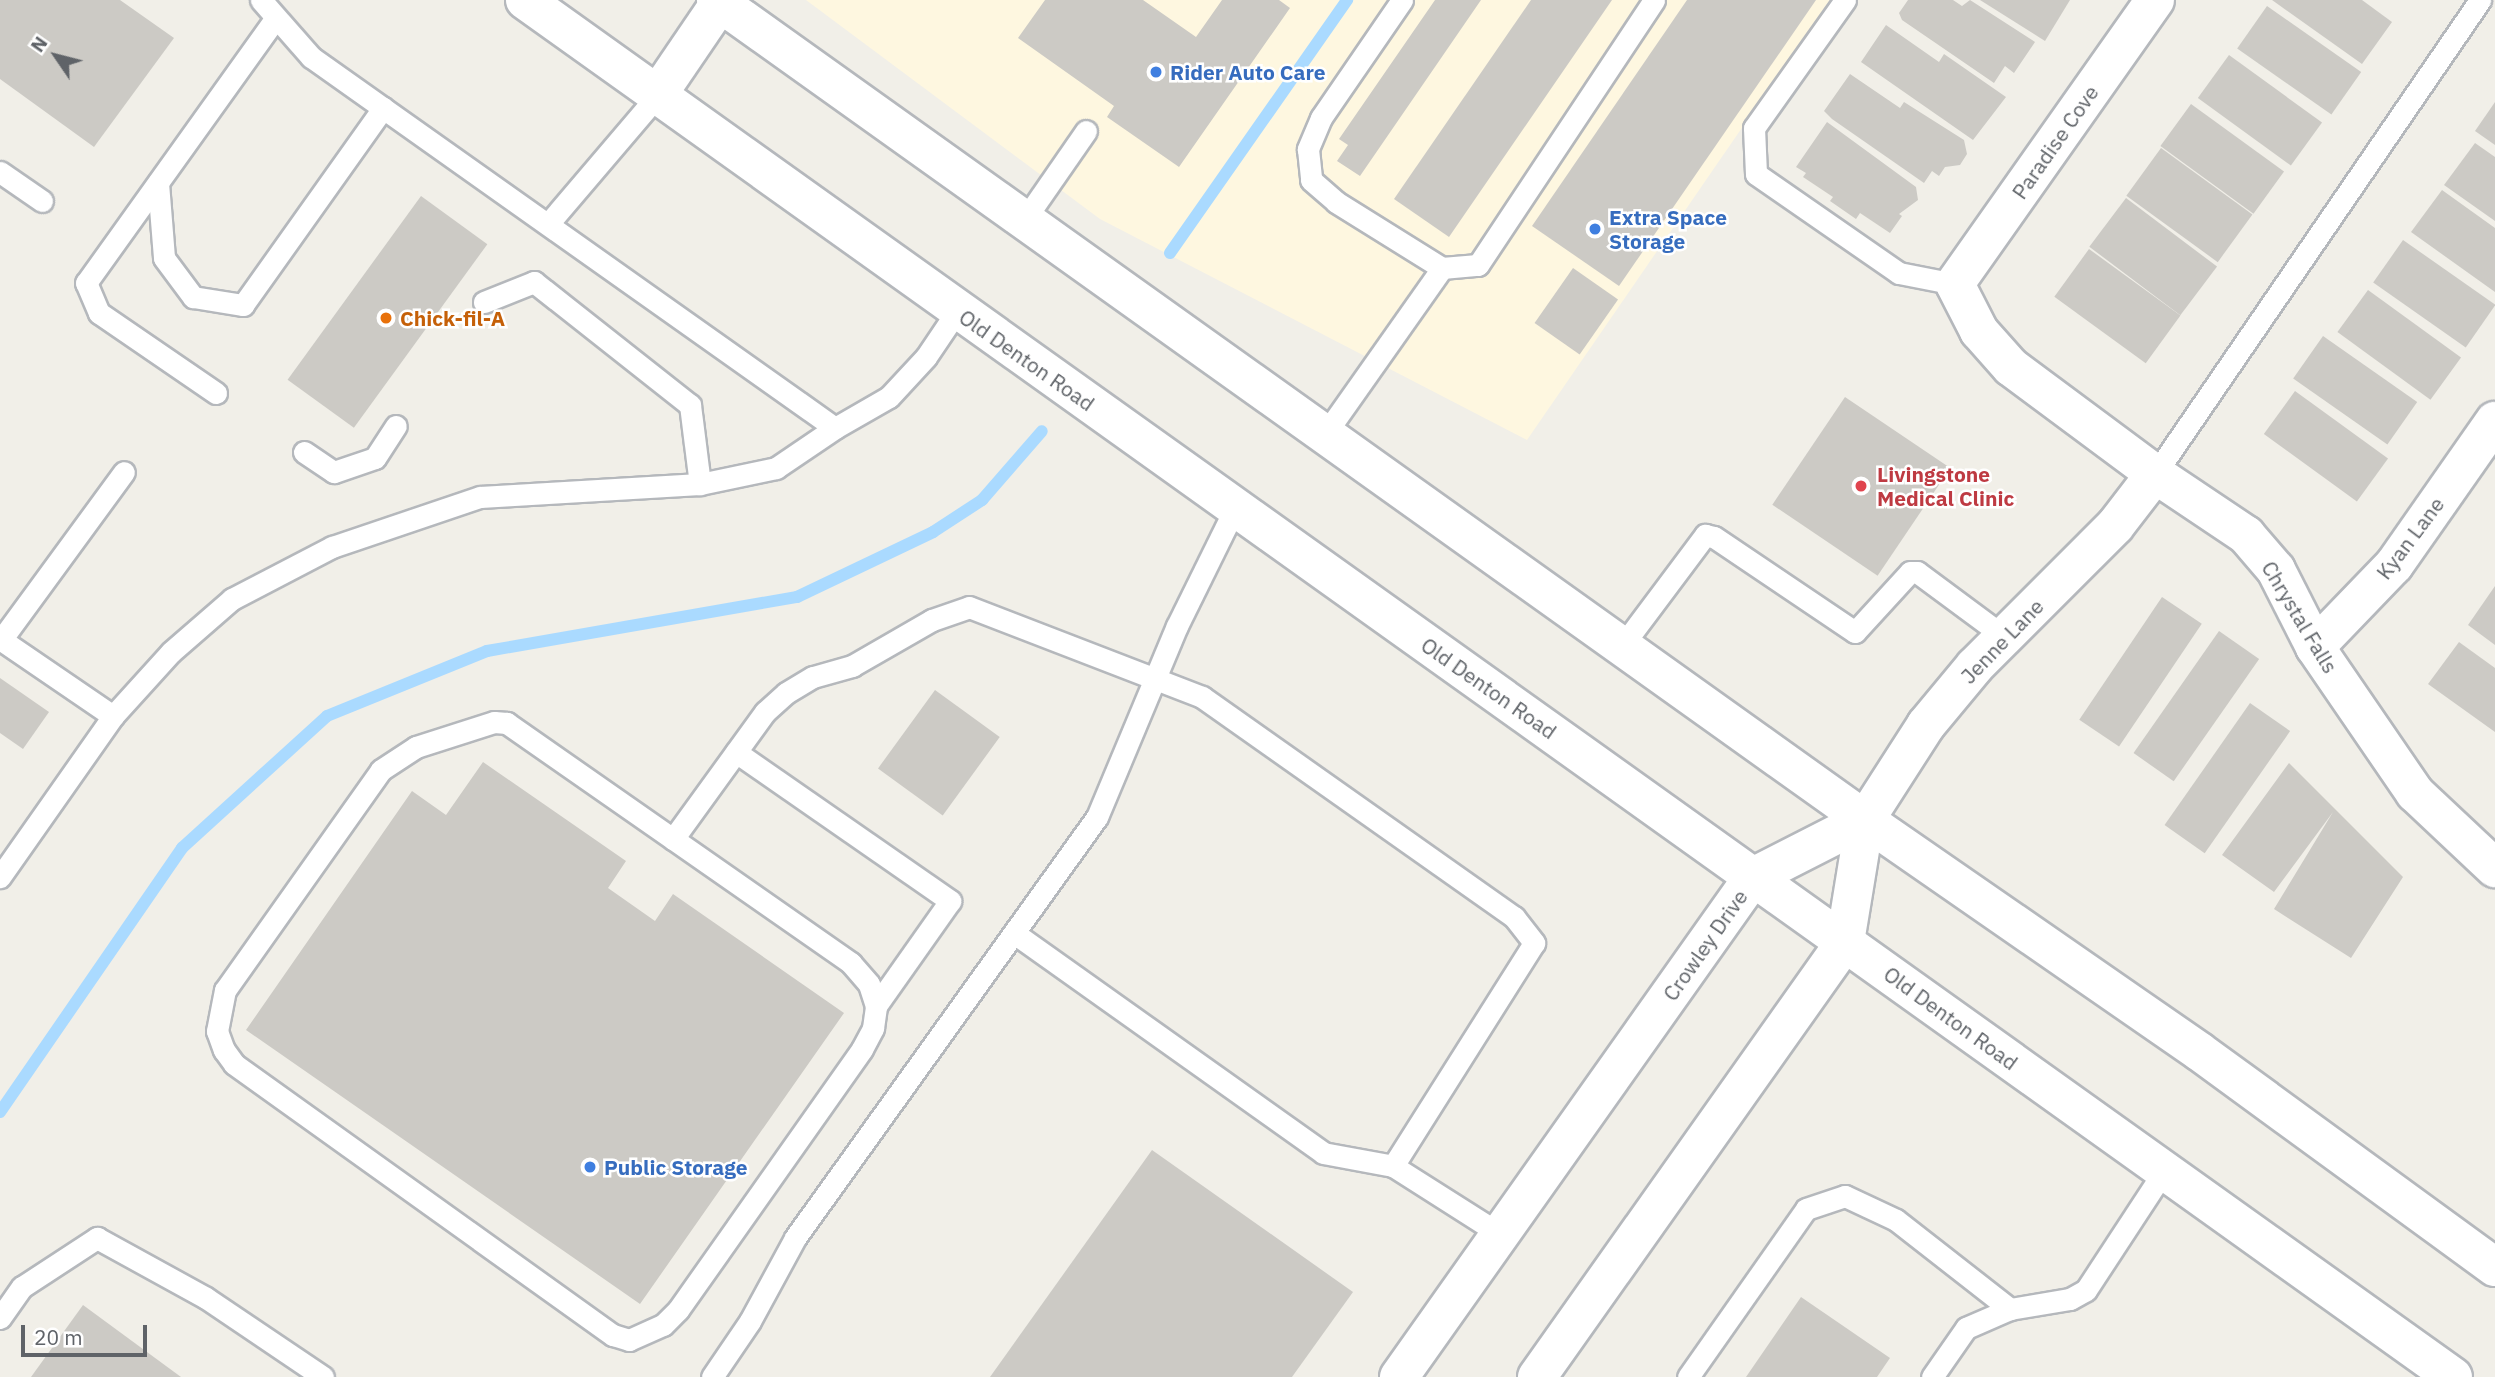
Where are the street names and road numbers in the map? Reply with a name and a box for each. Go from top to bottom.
street label: Paradise Cove [2007,80,2103,204]
street label: Old Denton Road [954,304,1100,416]
street label: Kyan Lane [2371,492,2449,584]
street label: Chrystal Falls [2257,556,2343,678]
street label: Jenne Lane [1956,593,2048,689]
street label: Old Denton Road [1416,632,1562,744]
street label: Crowley Drive [1657,885,1753,1005]
street label: Old Denton Road [1879,961,2023,1075]

